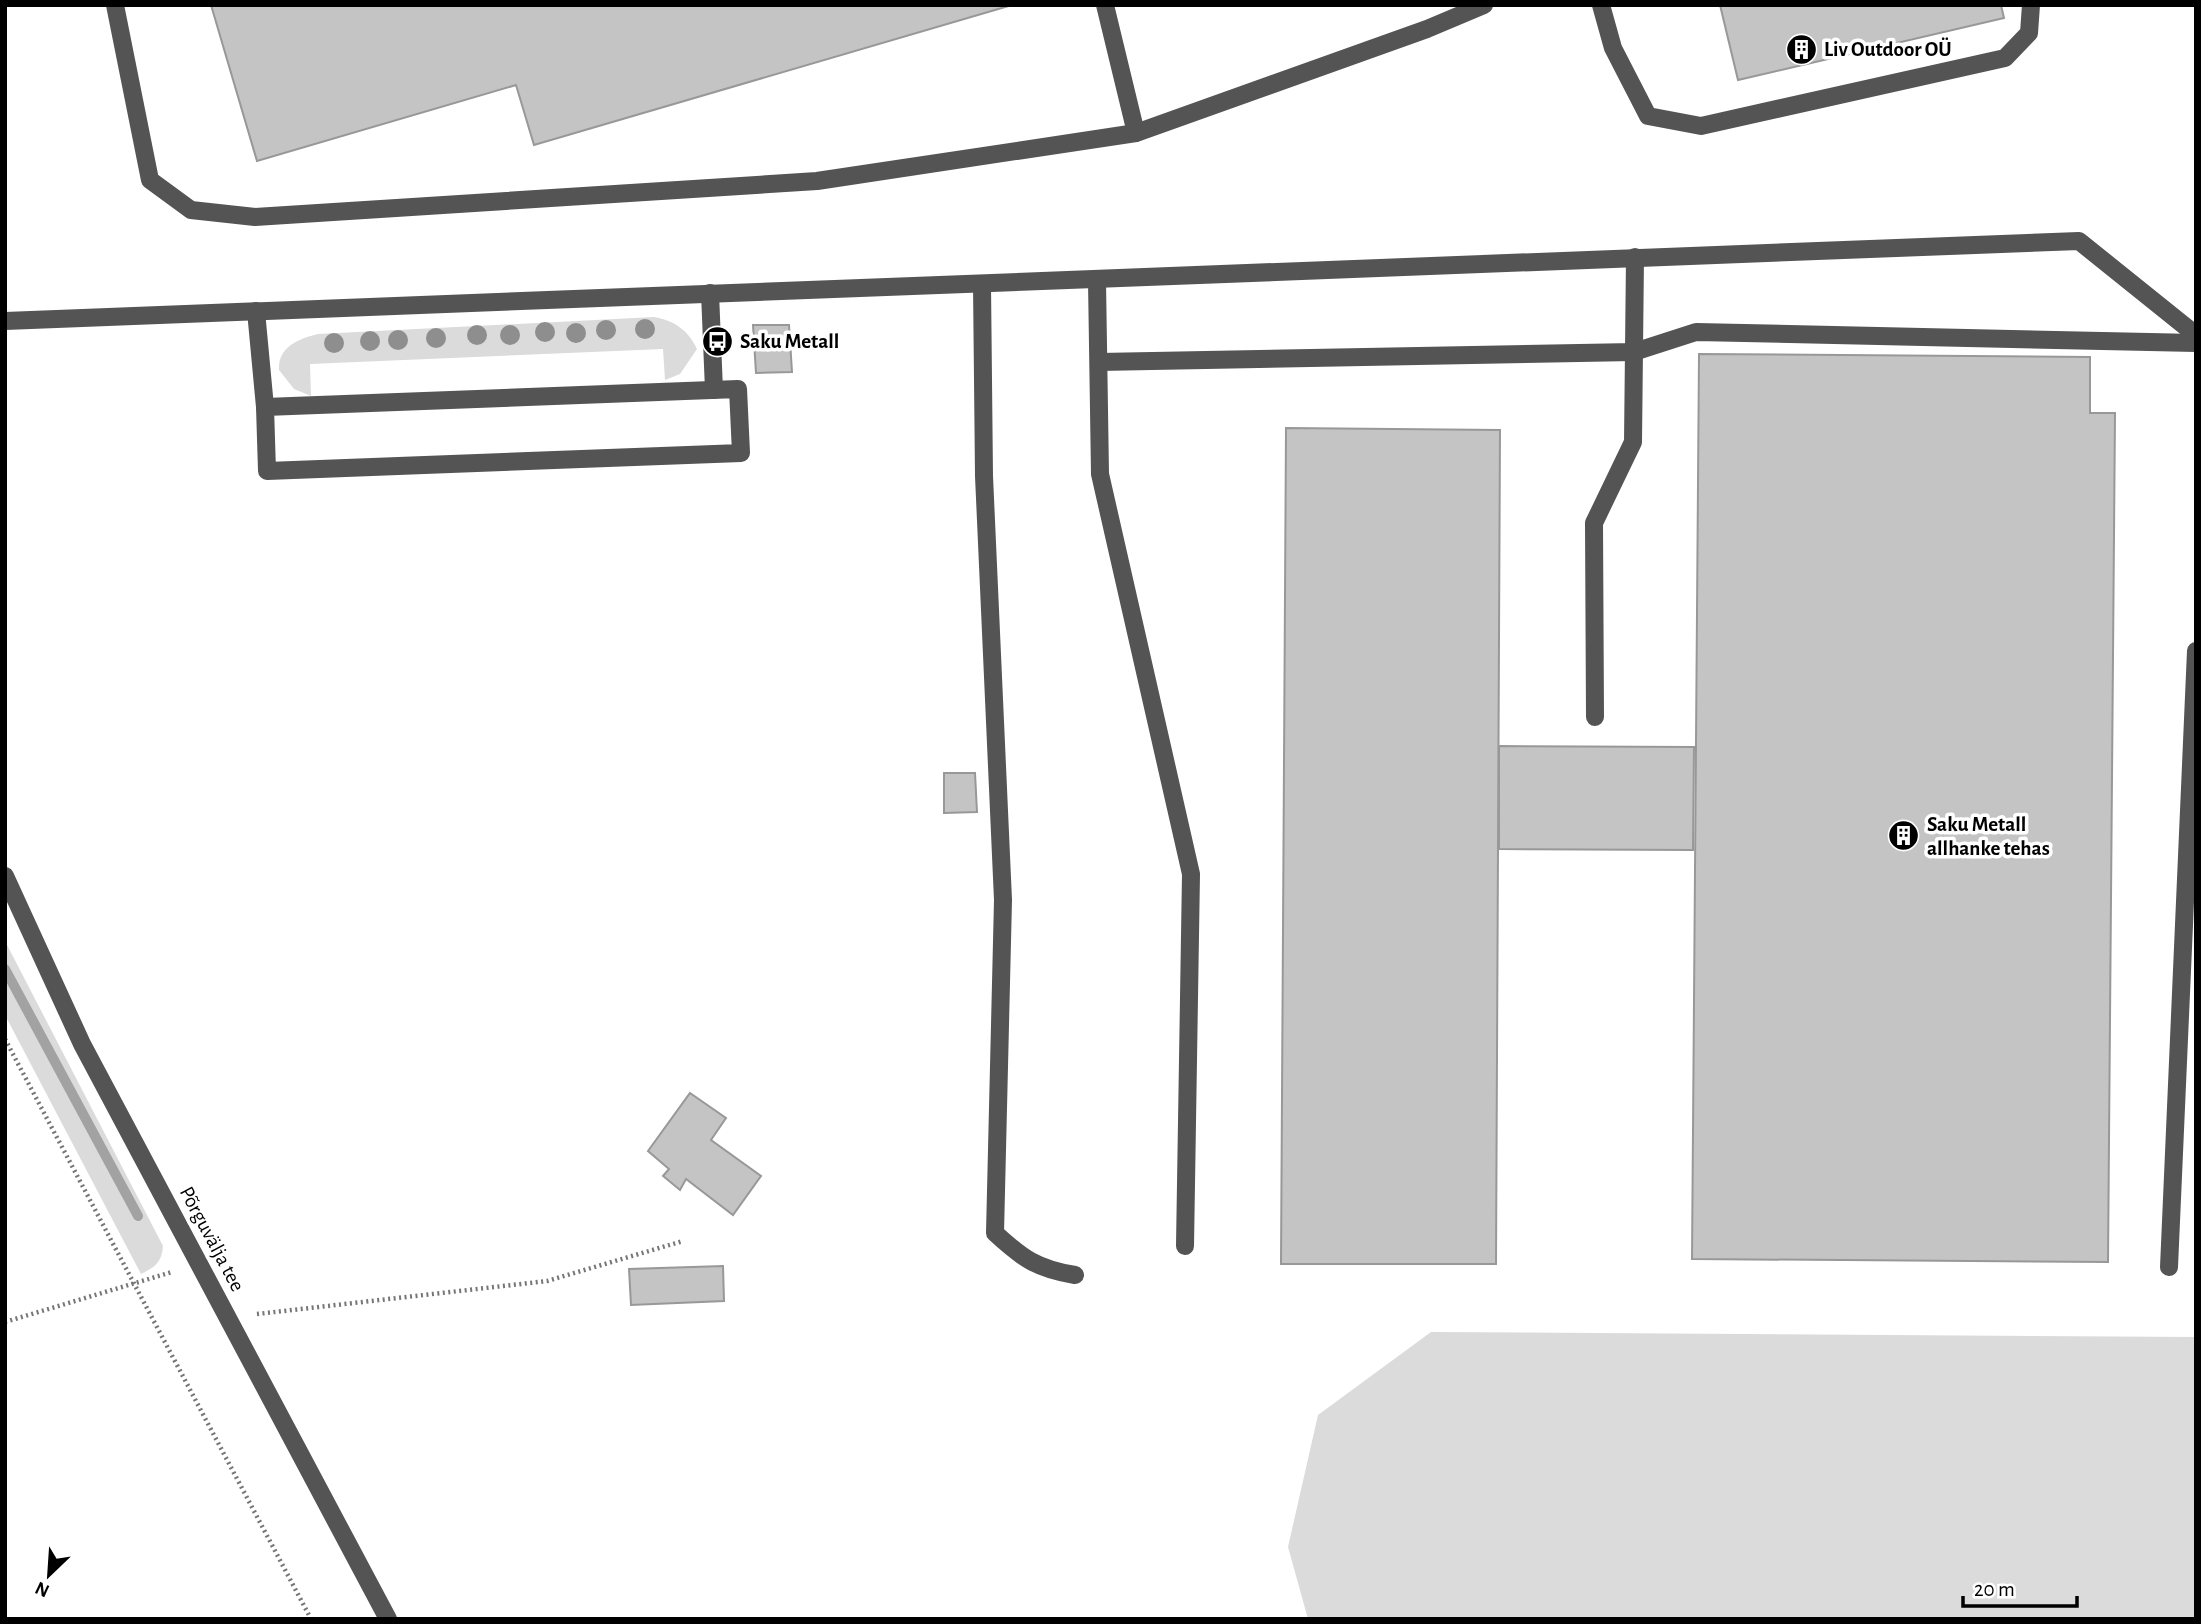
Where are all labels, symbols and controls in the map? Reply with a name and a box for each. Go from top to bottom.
building icon: Liv Outdoor OÜ [1784,32,1818,66]
place label: Liv Outdoor OÜ [1824,37,1952,60]
bus stop icon: Saku Metall [700,324,734,358]
place label: Saku Metall [740,331,839,352]
place label: Saku Metall allhanke tehas [1927,814,2050,859]
building icon: Saku Metall allhanke tehas [1887,819,1921,853]
street label: Põrguvälja tee [176,1183,248,1295]
north arrow [14,1540,84,1610]
scale bar [1963,1564,2077,1608]
text: N [32,1578,52,1600]
text: 20 m [1974,1579,2015,1600]

